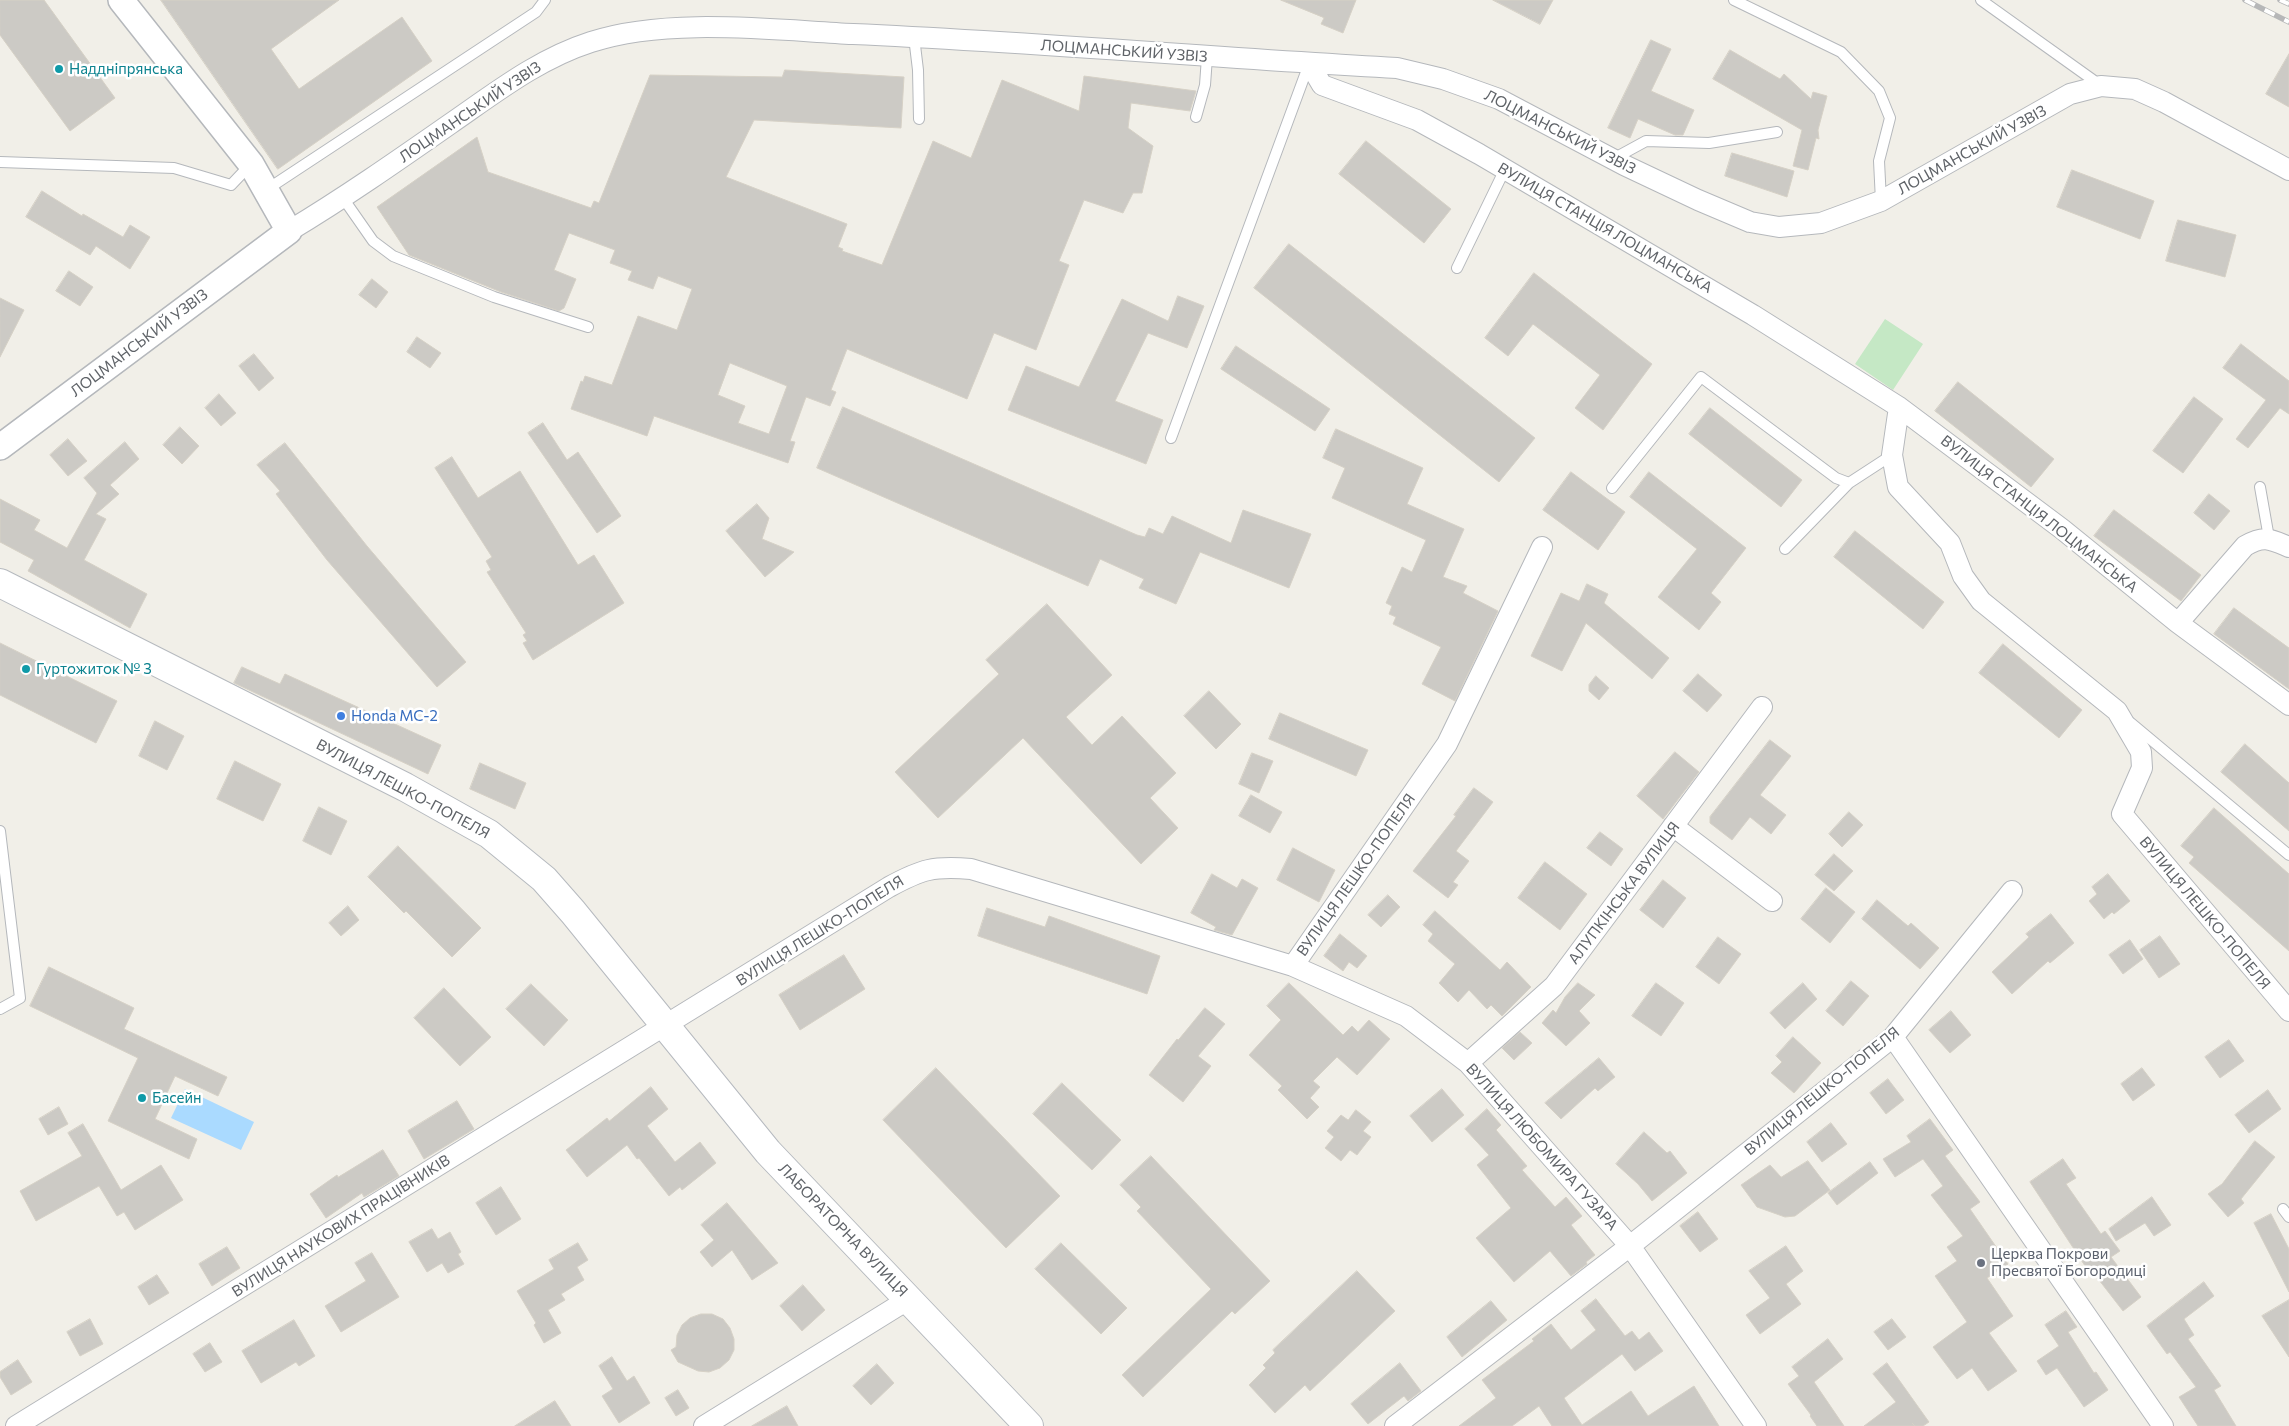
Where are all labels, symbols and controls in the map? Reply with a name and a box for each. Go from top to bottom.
street label: ЛОЦМАНСЬКИЙ УЗВІЗ [1040,36,1208,66]
street label: ЛОЦМАНСЬКИЙ УЗВІЗ [396,58,544,166]
place label: Наддніпрянська [69,60,183,78]
marker: Наддніпрянська [53,63,65,75]
street label: ЛОЦМАНСЬКИЙ УЗВІЗ [1481,86,1639,178]
street label: ЛОЦМАНСЬКИЙ УЗВІЗ [1894,102,2050,198]
street label: ВУЛИЦЯ СТАНЦІЯ ЛОЦМАНСЬКА [1494,159,1716,297]
street label: ЛОЦМАНСЬКИЙ УЗВІЗ [67,285,211,401]
street label: ВУЛИЦЯ СТАНЦІЯ ЛОЦМАНСЬКА [1937,432,2141,596]
place label: Гуртожиток № 3 [36,660,152,678]
marker: Гуртожиток № 3 [20,663,32,675]
place label: Honda МС-2 [351,707,438,725]
marker: Honda МС-2 [335,710,347,722]
street label: ВУЛИЦЯ ЛЕШКО-ПОПЕЛЯ [313,736,493,842]
street label: ВУЛИЦЯ ЛЕШКО-ПОПЕЛЯ [1293,790,1419,960]
street label: АЛУПКІНСЬКА ВУЛИЦЯ [1565,818,1683,968]
street label: ВУЛИЦЯ ЛЕШКО-ПОПЕЛЯ [2136,833,2274,993]
street label: ВУЛИЦЯ ЛЕШКО-ПОПЕЛЯ [733,872,907,990]
street label: ВУЛИЦЯ ЛЕШКО-ПОПЕЛЯ [1741,1023,1903,1159]
street label: ВУЛИЦЯ ЛЮБОМИРА ГУЗАРА [1462,1060,1622,1234]
place label: Басейн [152,1089,202,1107]
marker: Басейн [136,1092,148,1104]
street label: ВУЛИЦЯ НАУКОВИХ ПРАЦІВНИКІВ [229,1151,453,1301]
street label: ЛАБОРАТОРНА ВУЛИЦЯ [775,1160,911,1300]
place label: Церква Покрови Пресвятої Богородиці [1991,1245,2146,1280]
marker: Церква Покрови Пресвятої Богородиці [1975,1257,1987,1269]

